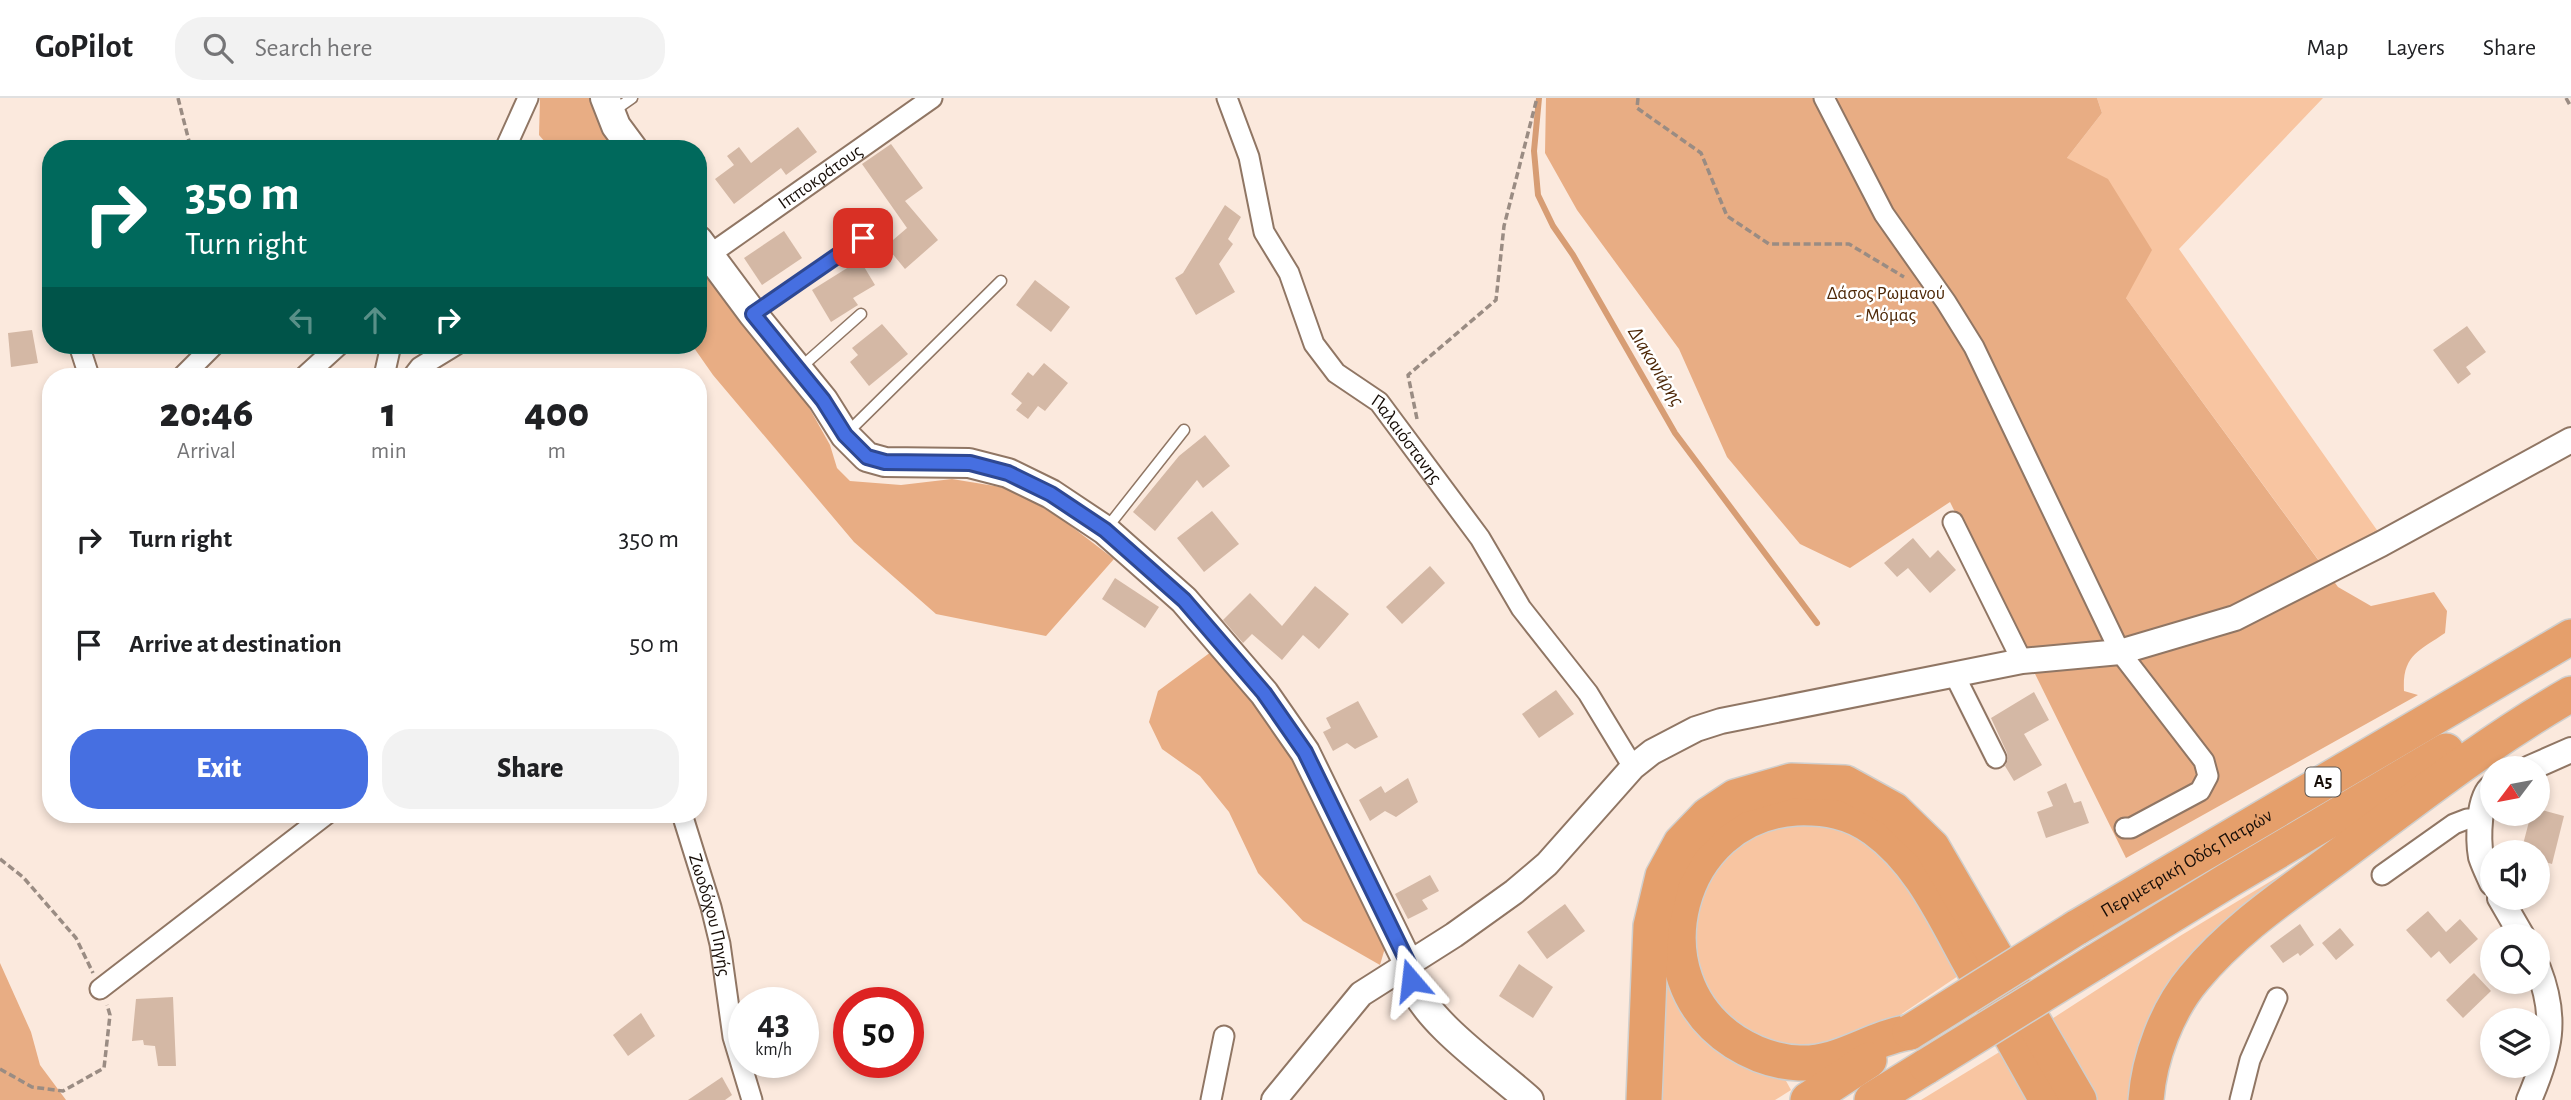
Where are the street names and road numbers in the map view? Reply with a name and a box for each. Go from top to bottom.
street label: Ιπποκράτους [775,141,866,213]
street label: Παλαιόστανης [1368,390,1446,487]
road number: Α5 [2306,768,2340,796]
street label: Περιμετρική Οδός Πατρών [2097,805,2275,921]
street label: Ζωοδόχου Πηγής [685,851,734,977]

